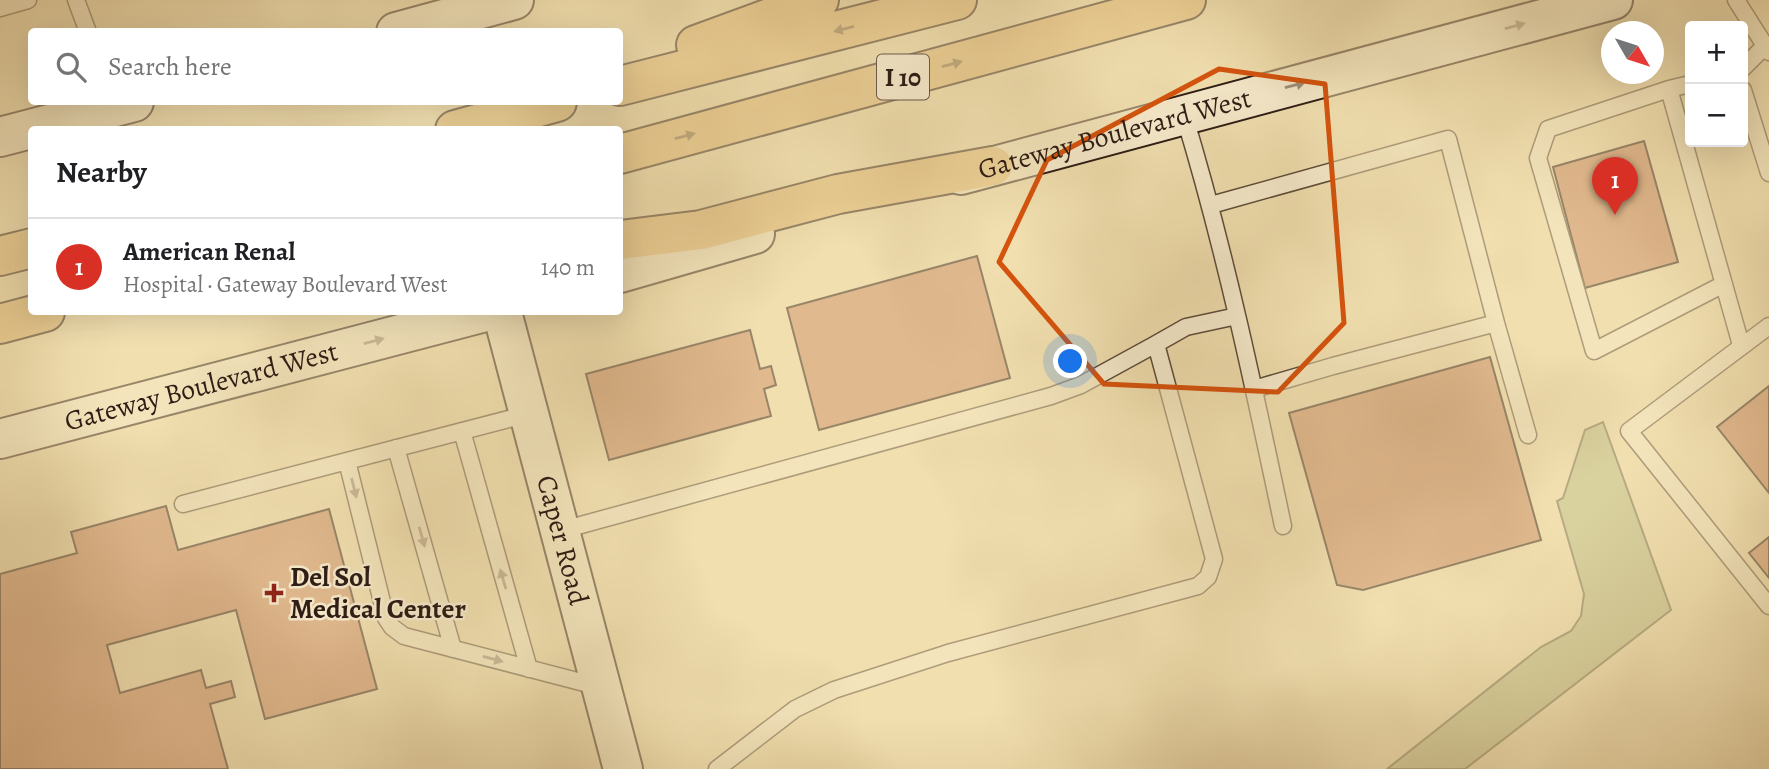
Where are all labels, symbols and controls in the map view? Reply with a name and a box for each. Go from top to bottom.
one-way arrow [1504,20,1526,31]
north arrow [1601,21,1664,84]
map controls [1685,21,1748,147]
button: + [1685,21,1748,84]
one-way arrow [833,24,855,35]
search box [28,28,623,105]
icon: search [52,48,90,86]
text: Search here [108,49,232,84]
road number: I 10 [877,54,929,100]
one-way arrow [942,58,963,68]
street label: Gateway Boulevard West [974,79,1255,189]
one-way arrow [1284,79,1306,90]
button: − [1685,84,1748,147]
one-way arrow [675,130,697,141]
text: Nearby [56,152,147,192]
pin: 1 [1592,157,1638,215]
text: American Renal [123,234,295,269]
text: 1 [75,252,83,283]
text: 140 m [541,252,595,283]
text: Hospital · Gateway Boulevard West [123,269,448,300]
street label: Gateway Boulevard West [60,332,342,440]
one-way arrow [363,335,385,346]
your location [1053,344,1087,378]
street label: Caper Road [527,471,598,610]
one-way arrow [349,477,360,499]
one-way arrow [417,527,427,548]
place label: Del Sol Medical Center [290,558,467,628]
one-way arrow [498,569,508,590]
marker: Del Sol Medical Center [264,583,284,603]
one-way arrow [483,655,504,665]

